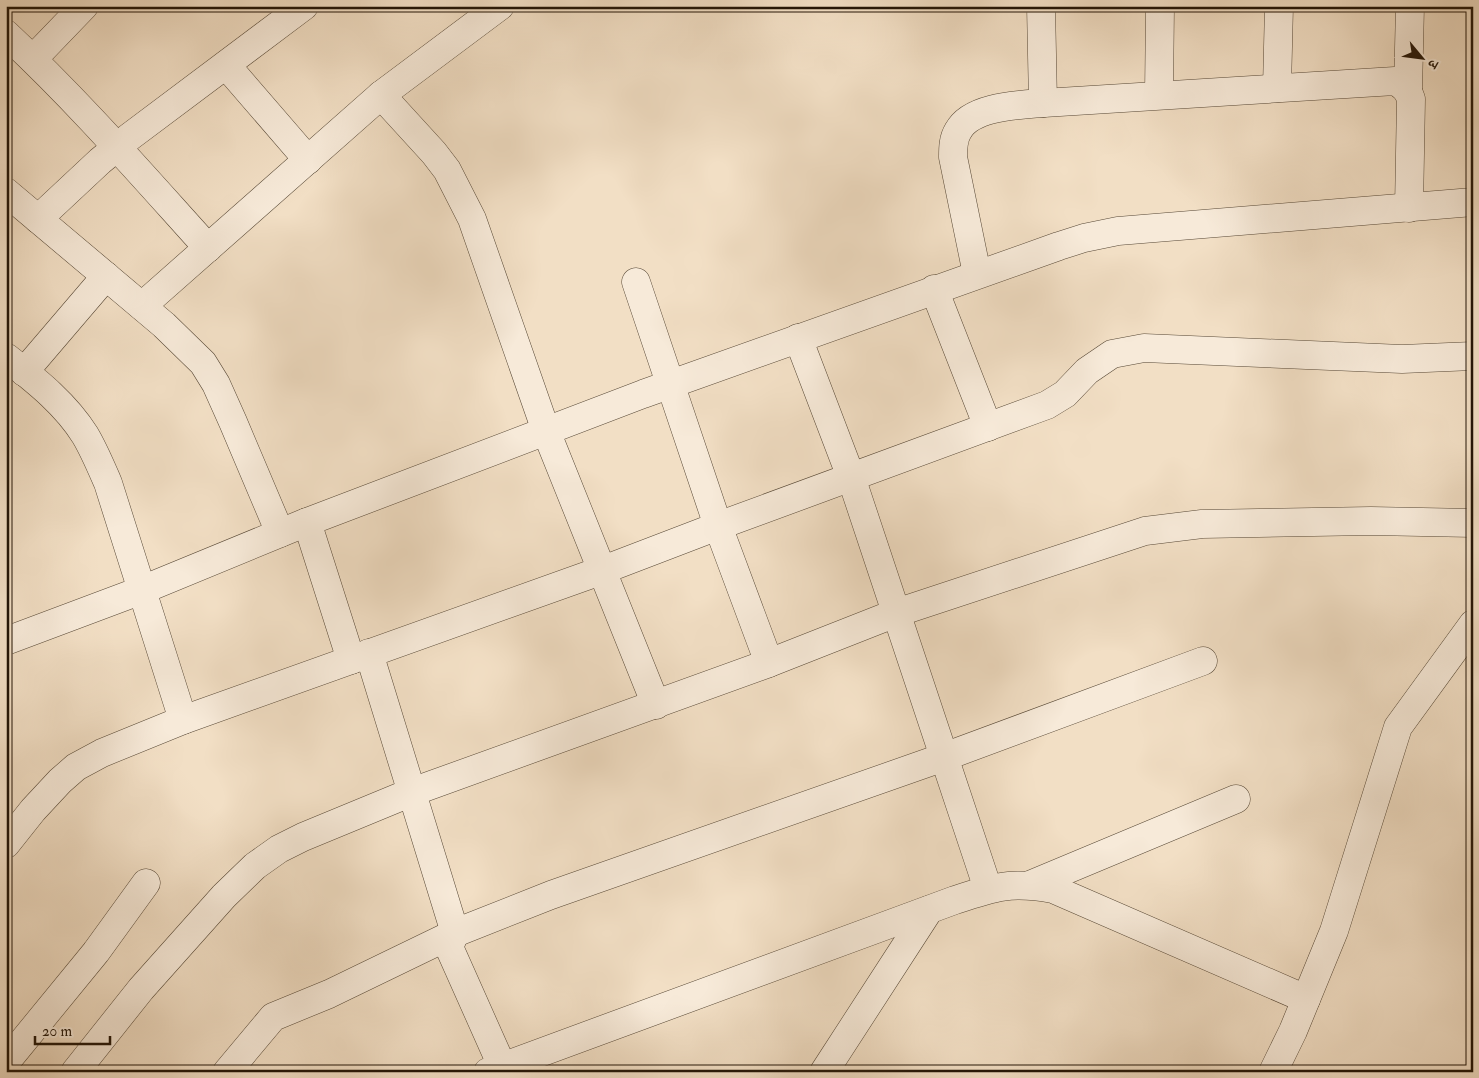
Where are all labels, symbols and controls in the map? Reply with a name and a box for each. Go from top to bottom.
north arrow [1396,32,1446,82]
text: उ [1423,56,1443,72]
scale bar [35,1013,110,1045]
text: 20 m [42,1022,72,1041]

